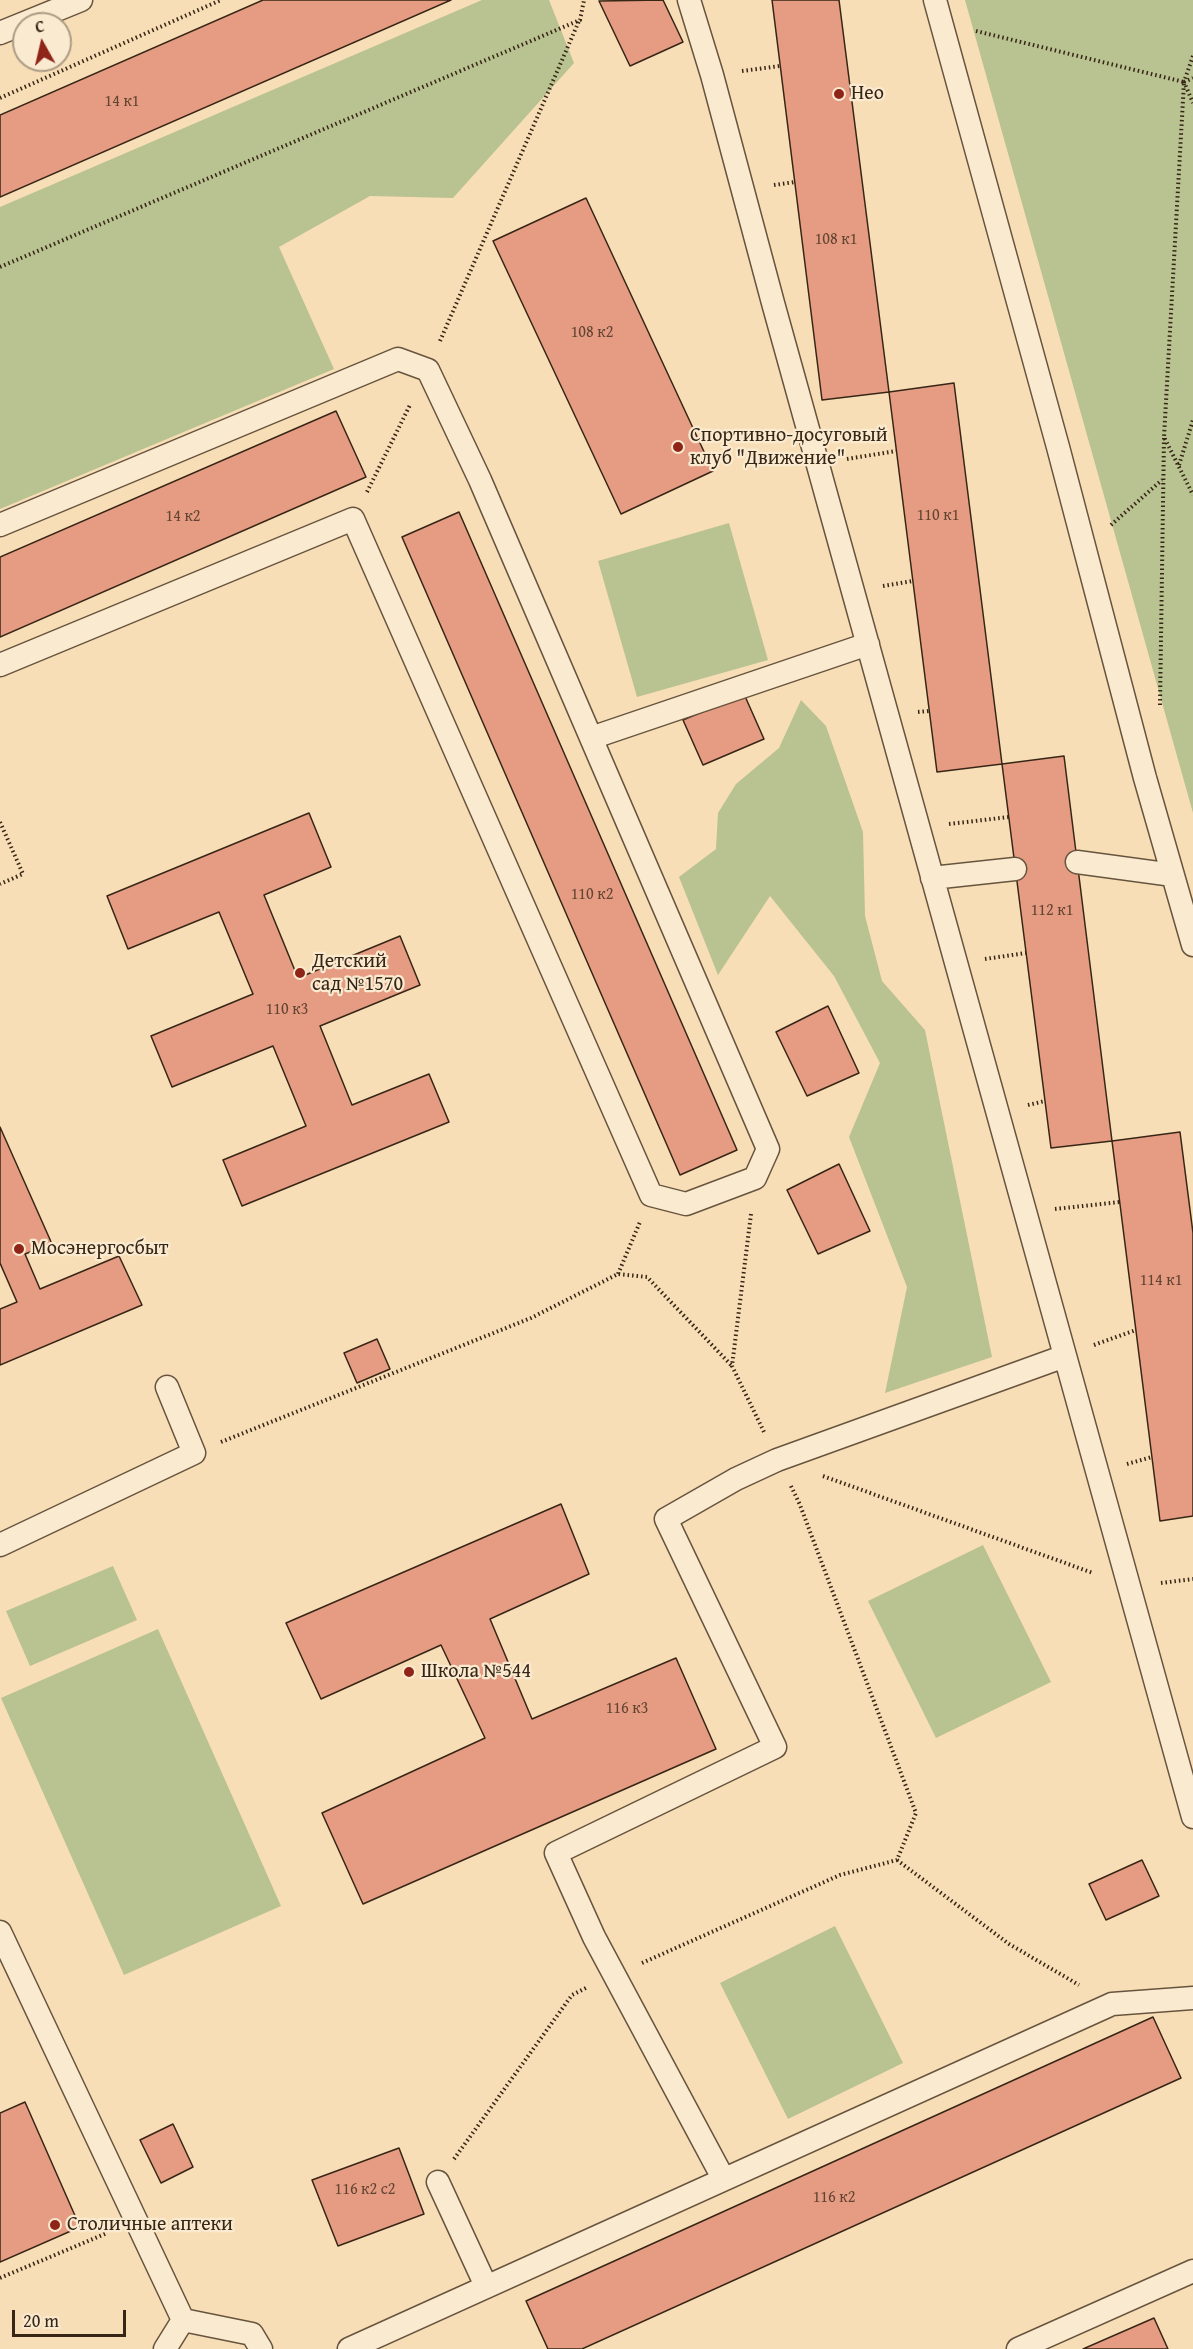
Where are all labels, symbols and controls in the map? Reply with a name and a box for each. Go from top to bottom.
north arrow [12,12,72,72]
text: С [34,14,46,39]
place label: Нео [851,82,884,106]
marker: Нео [832,87,846,101]
house number: 14 к1 [104,92,140,112]
house number: 108 к1 [815,230,857,250]
house number: 108 к2 [571,323,613,343]
place label: Спортивно-досуговый клуб "Движение" [690,424,888,471]
marker: Спортивно-досуговый клуб "Движение" [671,440,685,454]
house number: 110 к1 [917,506,959,526]
house number: 14 к2 [165,507,201,527]
house number: 110 к2 [571,885,613,905]
house number: 112 к1 [1031,901,1073,921]
place label: Детский сад №1570 [312,950,403,997]
marker: Детский сад №1570 [293,966,307,980]
house number: 110 к3 [266,1000,308,1020]
place label: Мосэнергосбыт [31,1237,168,1261]
marker: Мосэнергосбыт [12,1242,26,1256]
house number: 114 к1 [1140,1271,1182,1291]
place label: Школа №544 [421,1660,531,1684]
marker: Школа №544 [402,1665,416,1679]
house number: 116 к3 [606,1699,648,1719]
house number: 116 к2 с2 [334,2180,396,2200]
house number: 116 к2 [813,2188,855,2208]
place label: Столичные аптеки [67,2213,233,2237]
marker: Столичные аптеки [48,2218,62,2232]
scale bar [15,2298,129,2336]
text: 20 m [23,2307,59,2334]

